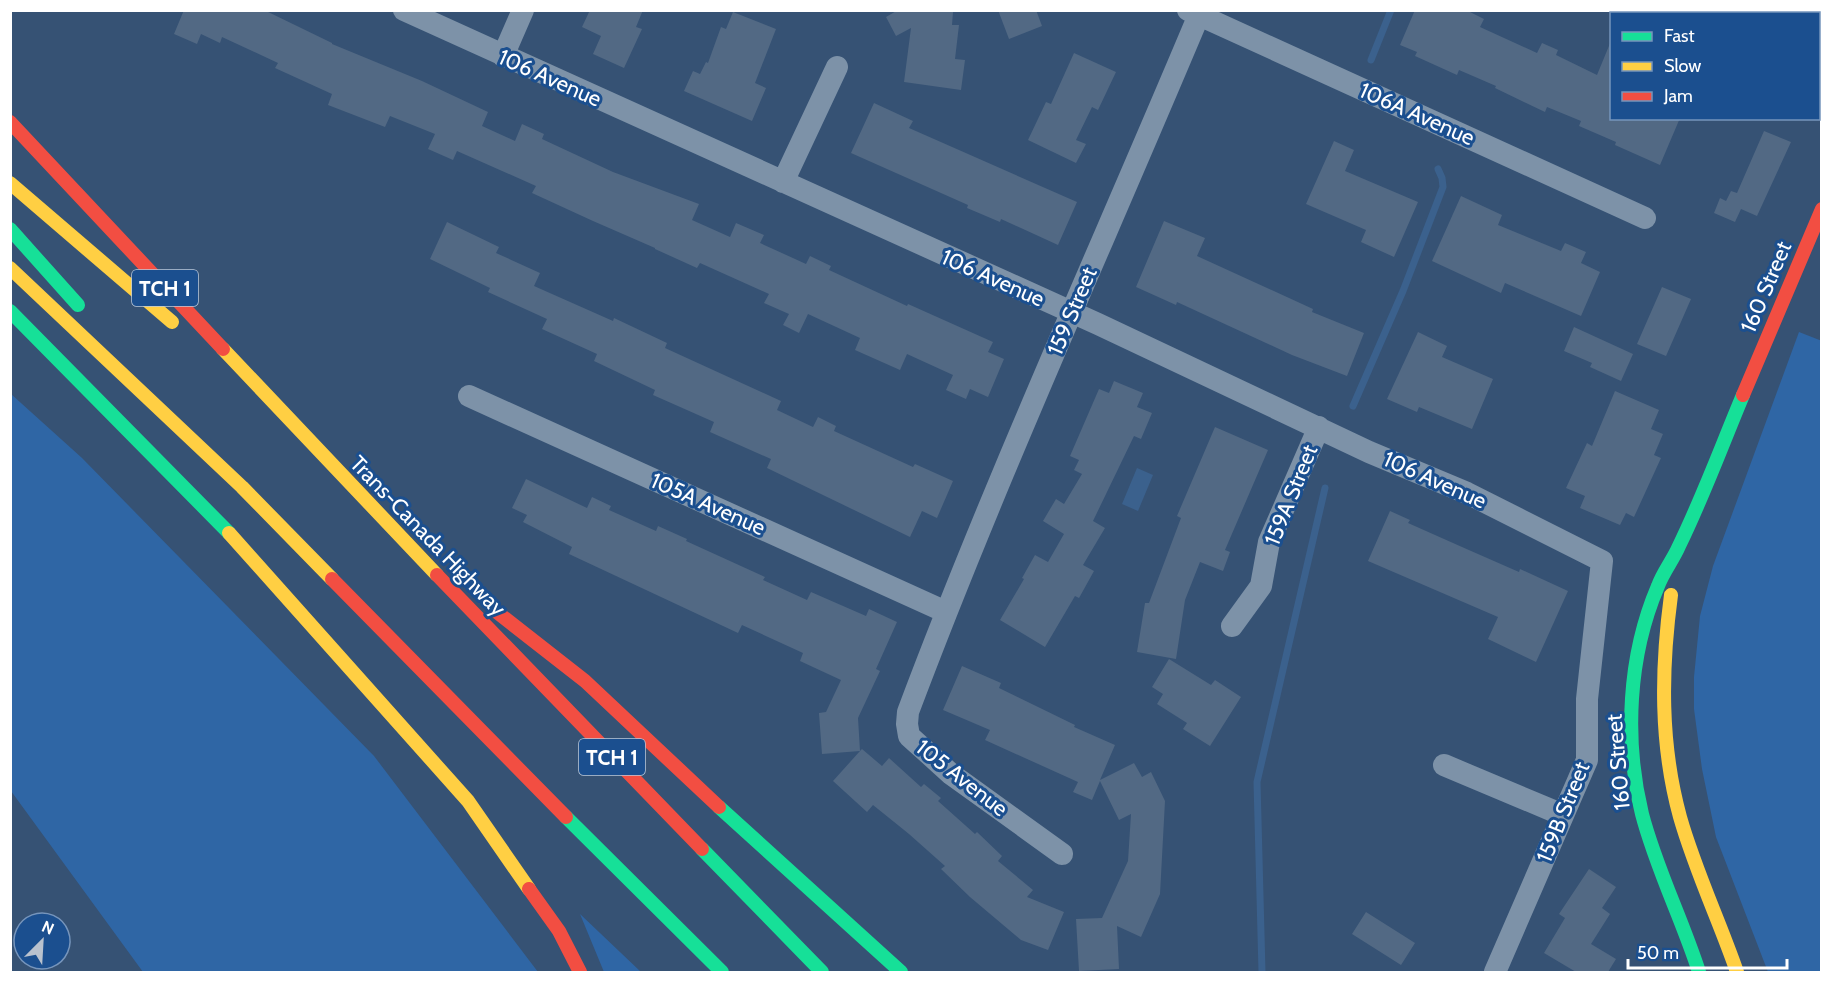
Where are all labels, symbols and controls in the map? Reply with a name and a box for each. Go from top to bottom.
legend [1610,12,1820,120]
text: Fast [1664,25,1695,47]
street label: 106 Avenue [494,43,606,113]
text: Slow [1664,55,1701,77]
street label: 106A Avenue [1355,77,1479,151]
text: Jam [1663,85,1693,107]
street label: 160 Street [1735,237,1798,337]
street label: 106 Avenue [937,243,1049,313]
street label: 159 Street [1041,262,1103,359]
road number: TCH 1 [132,270,198,306]
street label: 159A Street [1259,440,1324,549]
street label: 106 Avenue [1379,445,1491,515]
street label: Trans-Canada Highway [345,450,511,622]
street label: 105A Avenue [646,467,770,541]
street label: 160 Street [1600,712,1636,811]
street label: 105 Avenue [911,734,1013,822]
road number: TCH 1 [579,739,645,775]
street label: 159B Street [1531,757,1596,866]
north arrow [12,911,72,971]
text: N [39,917,57,939]
scale bar [1628,932,1787,970]
text: 50 m [1637,942,1679,964]

